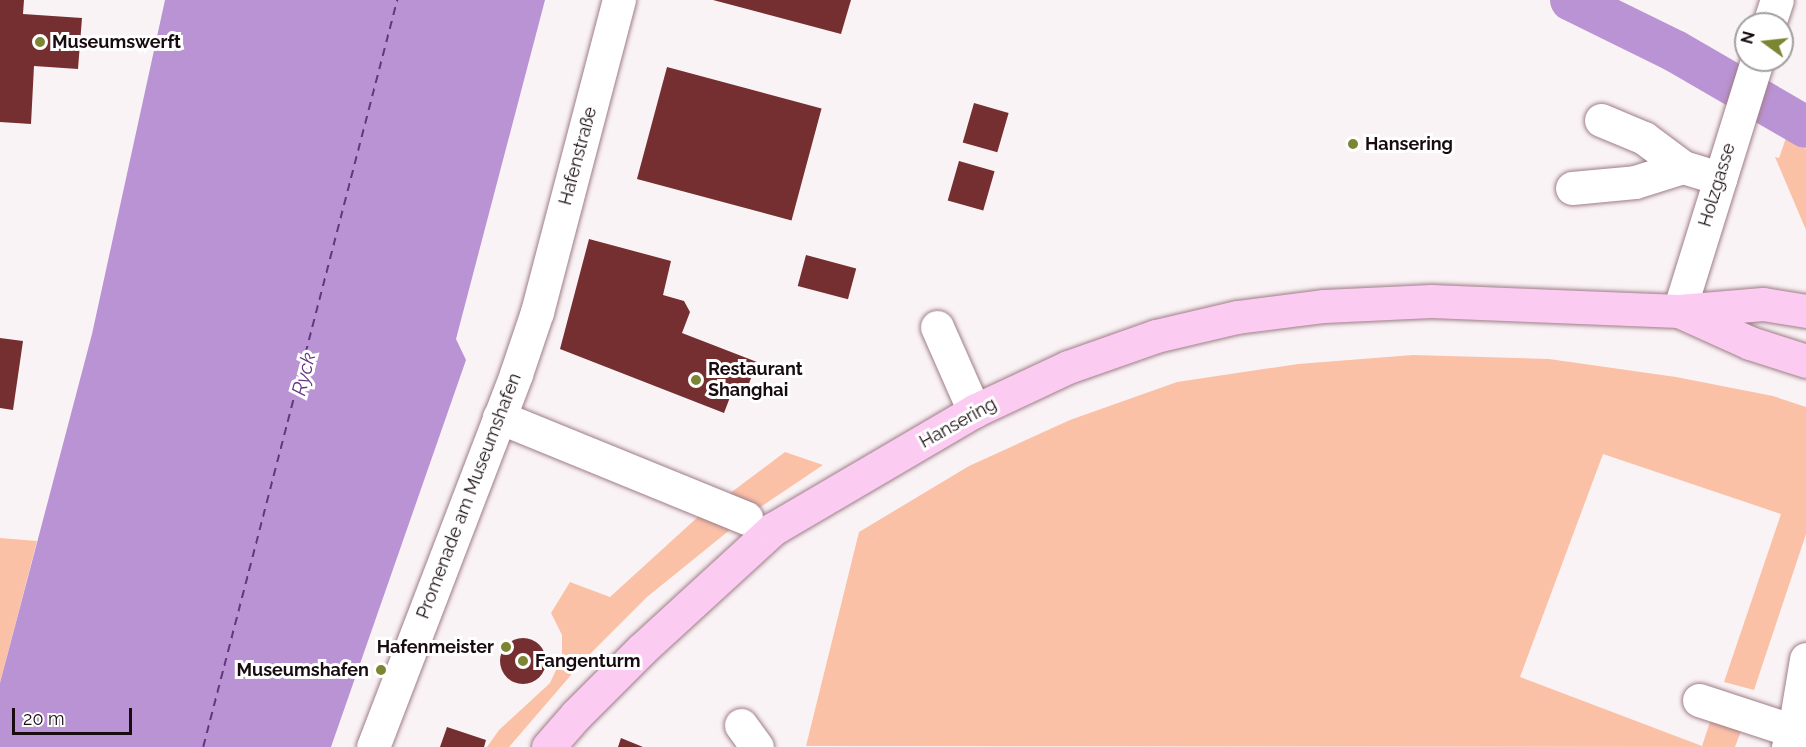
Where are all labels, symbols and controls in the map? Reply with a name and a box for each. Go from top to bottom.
north arrow [1734,12,1794,72]
text: N [1737,29,1759,46]
place label: Museumswerft [52,31,181,53]
marker: Museumswerft [33,35,47,49]
street label: Hafenstraße [555,104,601,208]
place label: Hansering [1365,133,1453,155]
marker: Hansering [1346,137,1360,151]
street label: Holzgasse [1694,141,1740,229]
water label: Ryck [287,350,321,398]
place label: Restaurant Shanghai [708,359,803,401]
street label: Promenade am Museumshafen [412,370,526,622]
marker: Restaurant Shanghai [689,373,703,387]
street label: Hansering [916,393,1000,453]
place label: Hafenmeister [377,636,494,658]
marker: Hafenmeister [499,640,513,654]
place label: Fangenturm [535,650,641,672]
marker: Fangenturm [516,654,530,668]
place label: Museumshafen [236,659,369,681]
marker: Museumshafen [374,663,388,677]
scale bar [15,696,135,734]
text: 20 m [23,708,65,729]

